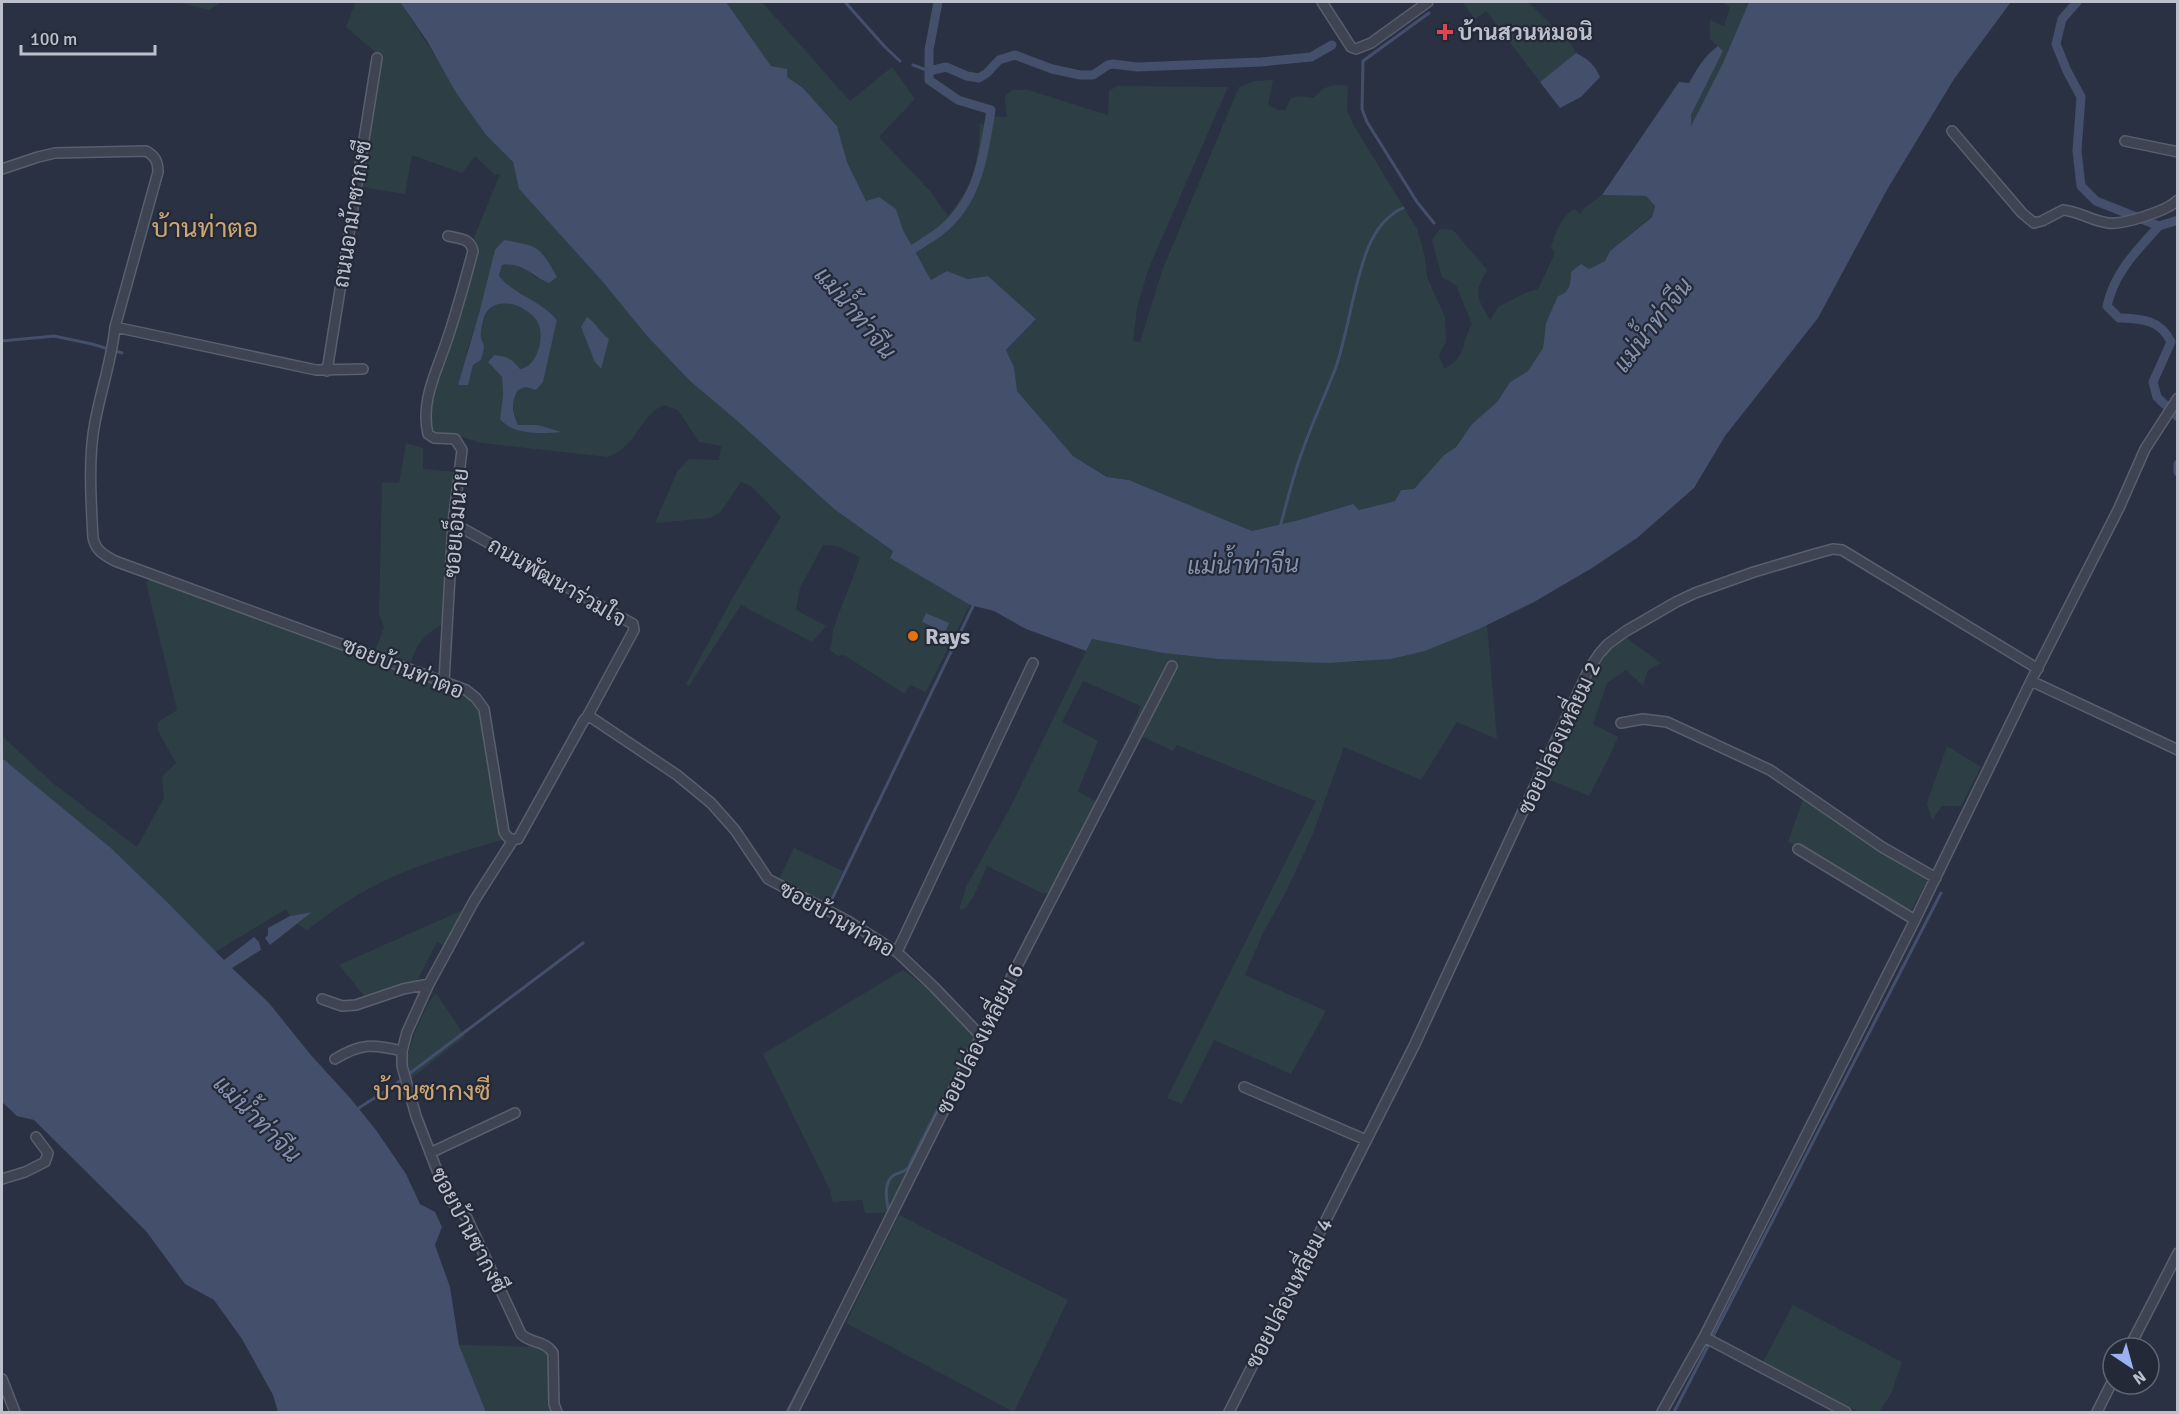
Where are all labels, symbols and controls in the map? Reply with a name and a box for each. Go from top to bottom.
scale bar [21,18,154,56]
place label: บ้านสวนหมอนิ [1458,18,1593,46]
marker: บ้านสวนหมอนิ [1436,23,1454,41]
text: 100 m [30,28,77,50]
street label: ถนนอาม้าซากงซี [326,138,377,290]
district label: บ้านท่าตอ [152,212,258,245]
water label: แม่น้ำท่าจีน [808,257,906,365]
water label: แม่น้ำท่าจีน [1603,269,1699,378]
street label: ซอยเอ็มนาย [436,467,474,579]
street label: ถนนพัฒนาร่วมใจ [483,531,632,633]
water label: แม่น้ำท่าจีน [1187,544,1299,581]
place label: Rays [925,623,970,650]
marker: Rays [906,629,920,643]
street label: ซอยบ้านท่าตอ [338,630,468,705]
street label: ซอยปล่องเหลี่ยม 2 [1506,655,1606,819]
street label: ซอยบ้านท่าตอ [774,874,900,963]
street label: ซอยปล่องเหลี่ยม 6 [925,956,1030,1119]
water label: แม่น้ำท่าจีน [207,1065,311,1169]
district label: บ้านซากงซี [373,1075,491,1108]
street label: ซอยบ้านซากงซี [425,1162,514,1297]
street label: ซอยปล่องเหลี่ยม 4 [1234,1210,1339,1373]
north arrow [2101,1336,2161,1396]
text: N [2129,1366,2150,1389]

